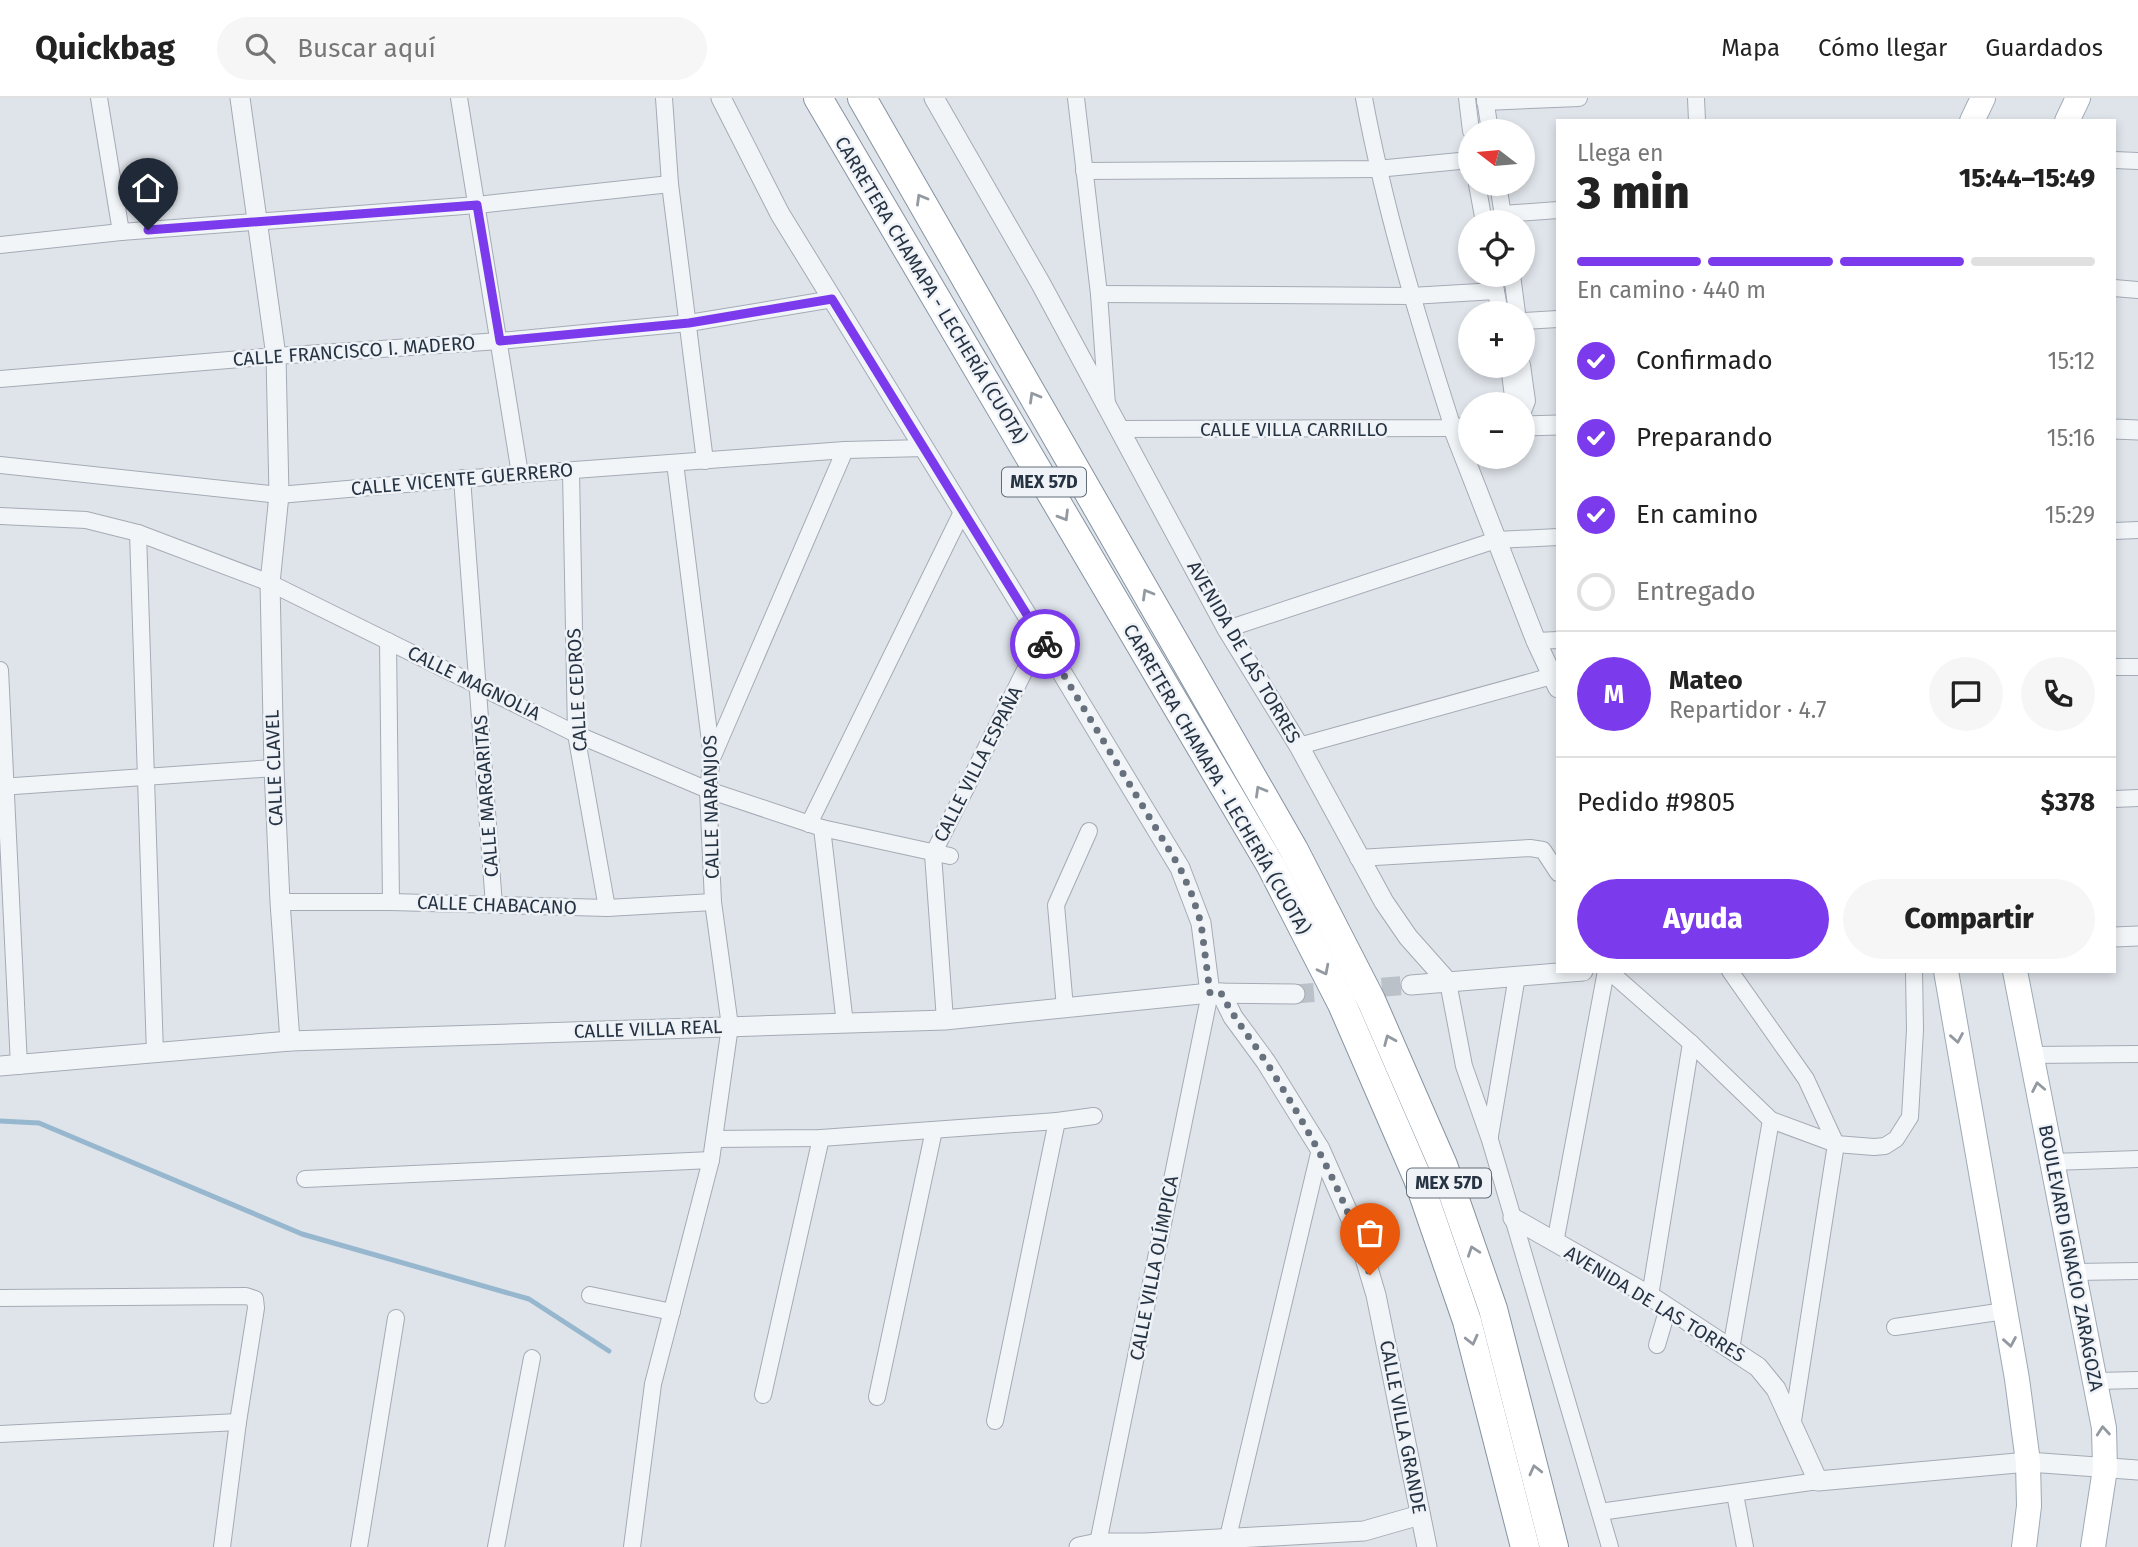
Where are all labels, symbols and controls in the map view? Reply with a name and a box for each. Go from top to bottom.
search box [217,17,707,80]
text: Quickbag [35,28,175,68]
icon: search [241,29,279,67]
text: Buscar aquí [297,33,436,64]
text: Mapa [1721,34,1780,62]
text: Cómo llegar [1818,34,1947,62]
text: Guardados [1985,34,2103,62]
north arrow [1458,119,1535,196]
map controls [1458,119,1535,469]
street label: CARRETERA CHAMAPA - LECHERÍA (CUOTA) [830,132,1032,448]
text: Llega en [1577,139,1663,167]
pin [118,158,178,230]
text: 15:44–15:49 [1959,163,2095,194]
text: 3 min [1577,165,1690,220]
icon: home [129,169,167,207]
one-way arrow [916,194,929,207]
button: locate [1458,210,1535,287]
text: En camino · 440 m [1577,276,1766,304]
button: + [1458,301,1535,378]
street label: CALLE FRANCISCO I. MADERO [232,331,476,371]
icon: check [1577,342,1615,380]
text: Confirmado [1636,345,1773,376]
text: 15:12 [2048,347,2095,375]
one-way arrow [1029,391,1042,404]
button: − [1458,392,1535,469]
street label: CALLE VILLA CARRILLO [1200,418,1388,441]
icon: check [1577,419,1615,457]
text: Preparando [1636,422,1773,453]
text: 15:16 [2047,424,2095,452]
street label: CALLE VICENTE GUERRERO [350,458,574,500]
road number: MEX 57D [1002,468,1086,496]
icon: check [1577,496,1615,534]
text: En camino [1636,499,1758,530]
text: 15:29 [2045,501,2095,529]
one-way arrow [1056,508,1069,521]
street label: AVENIDA DE LAS TORRES [1182,557,1306,747]
text: Entregado [1636,576,1756,607]
one-way arrow [1142,589,1155,601]
courier [1010,609,1080,679]
street label: CARRETERA CHAMAPA - LECHERÍA (CUOTA) [1118,620,1316,938]
icon: bike [1026,625,1064,663]
street label: CALLE CEDROS [562,628,592,752]
street label: CALLE MAGNOLIA [404,641,544,725]
button: chat [1929,657,2003,731]
button: phone [2021,657,2095,731]
text: Mateo [1669,665,1743,696]
text: M [1604,679,1624,710]
street label: CALLE VILLA ESPAÑA [929,682,1027,846]
text: Repartidor · 4.7 [1669,696,1826,724]
street label: CALLE CLAVEL [260,709,288,827]
street label: CALLE MARGARITAS [469,714,503,878]
street label: CALLE NARANJOS [698,735,724,879]
one-way arrow [1255,786,1268,799]
text: Pedido #9805 [1577,787,1735,818]
text: $378 [2041,787,2095,818]
button: Ayuda [1577,879,1829,959]
button: Compartir [1843,879,2095,959]
street label: CALLE CHABACANO [417,891,577,919]
one-way arrow [1316,963,1330,975]
street label: CALLE VILLA REAL [573,1015,723,1043]
one-way arrow [1949,1032,1964,1044]
one-way arrow [1383,1035,1397,1047]
one-way arrow [2032,1081,2047,1093]
street label: BOULEVARD IGNACIO ZARAGOZA [2034,1123,2108,1393]
road number: MEX 57D [1407,1168,1491,1198]
street label: CALLE VILLA OLÍMPICA [1125,1174,1183,1362]
pin [1340,1203,1400,1275]
icon: bag [1351,1214,1389,1252]
street label: AVENIDA DE LAS TORRES [1560,1241,1750,1367]
one-way arrow [1467,1246,1481,1258]
one-way arrow [1464,1334,1478,1346]
one-way arrow [2002,1336,2017,1348]
street label: CALLE VILLA GRANDE [1375,1338,1431,1516]
one-way arrow [2096,1425,2111,1436]
one-way arrow [1529,1464,1543,1476]

